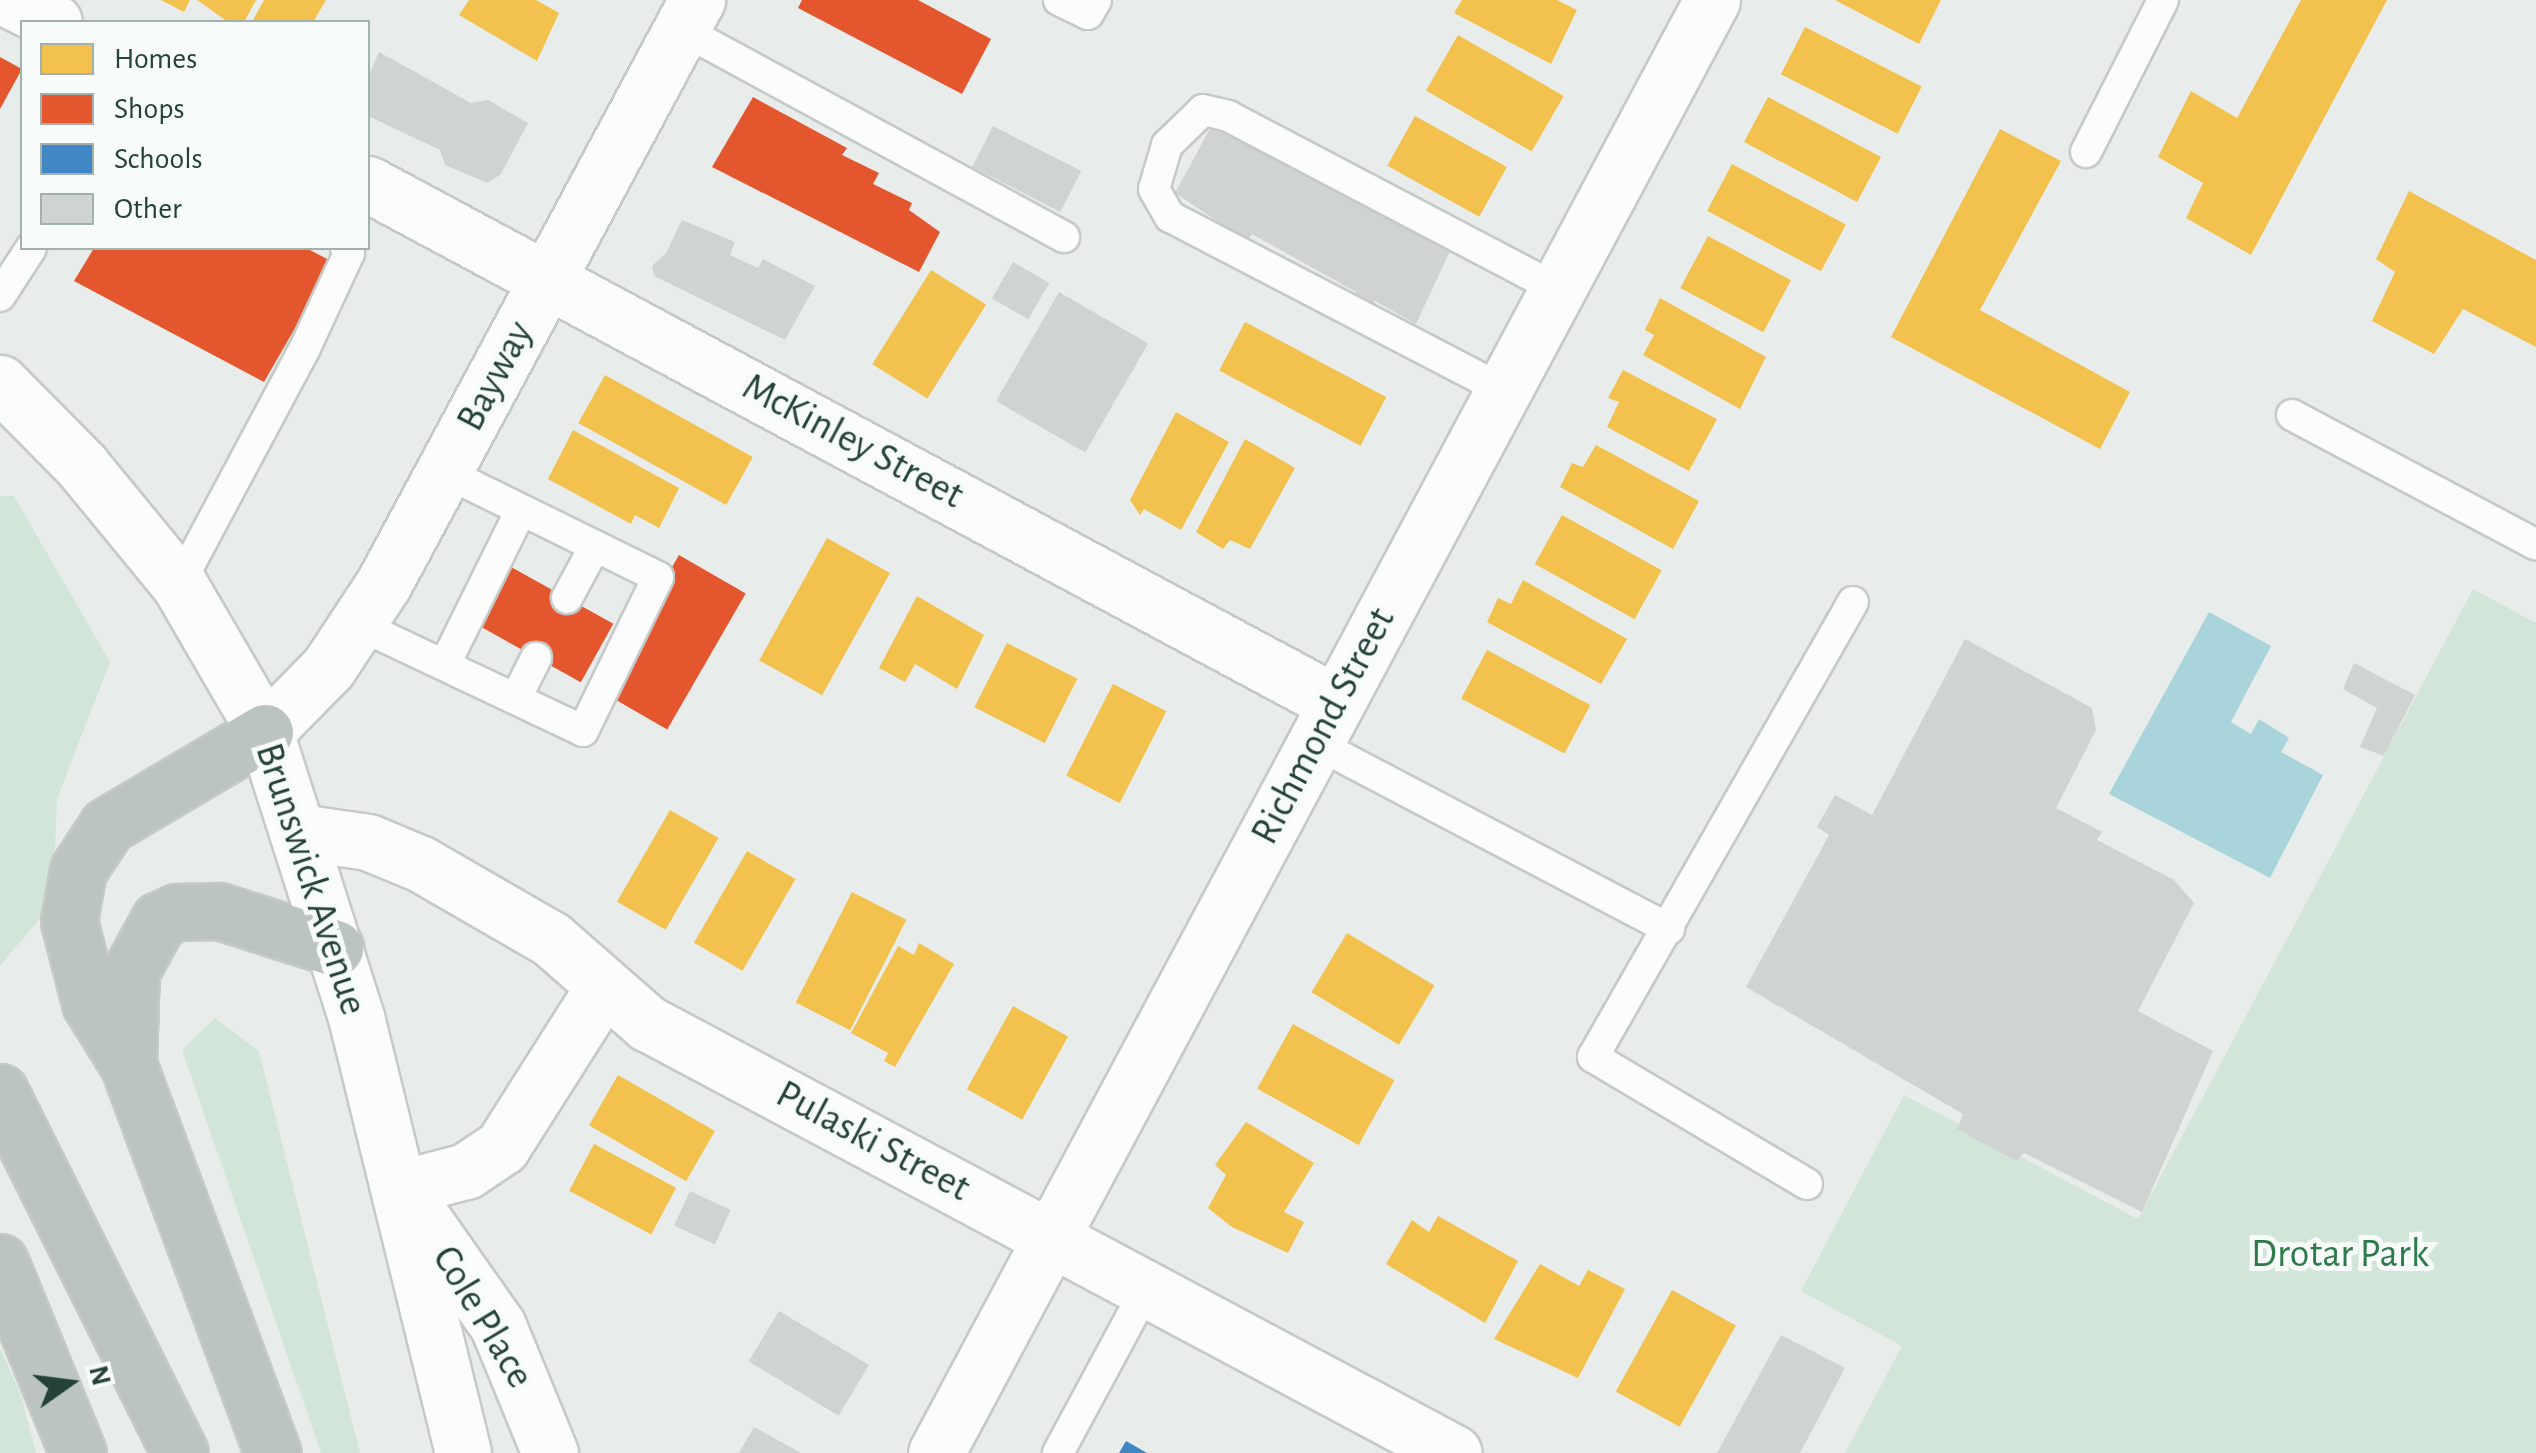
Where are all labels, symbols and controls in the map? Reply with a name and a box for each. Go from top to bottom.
legend [20,20,370,250]
text: Homes [114,44,197,74]
text: Shops [114,94,185,124]
text: Schools [114,144,203,174]
text: Other [114,194,182,224]
street label: Bayway [446,313,544,439]
street label: McKinley Street [734,363,972,519]
street label: Richmond Street [1241,599,1405,853]
street label: Brunswick Avenue [244,737,378,1021]
street label: Pulaski Street [768,1070,978,1212]
park label: Drotar Park [2251,1230,2429,1278]
street label: Cole Place [422,1237,544,1397]
north arrow [20,1333,120,1433]
text: N [83,1363,115,1389]

